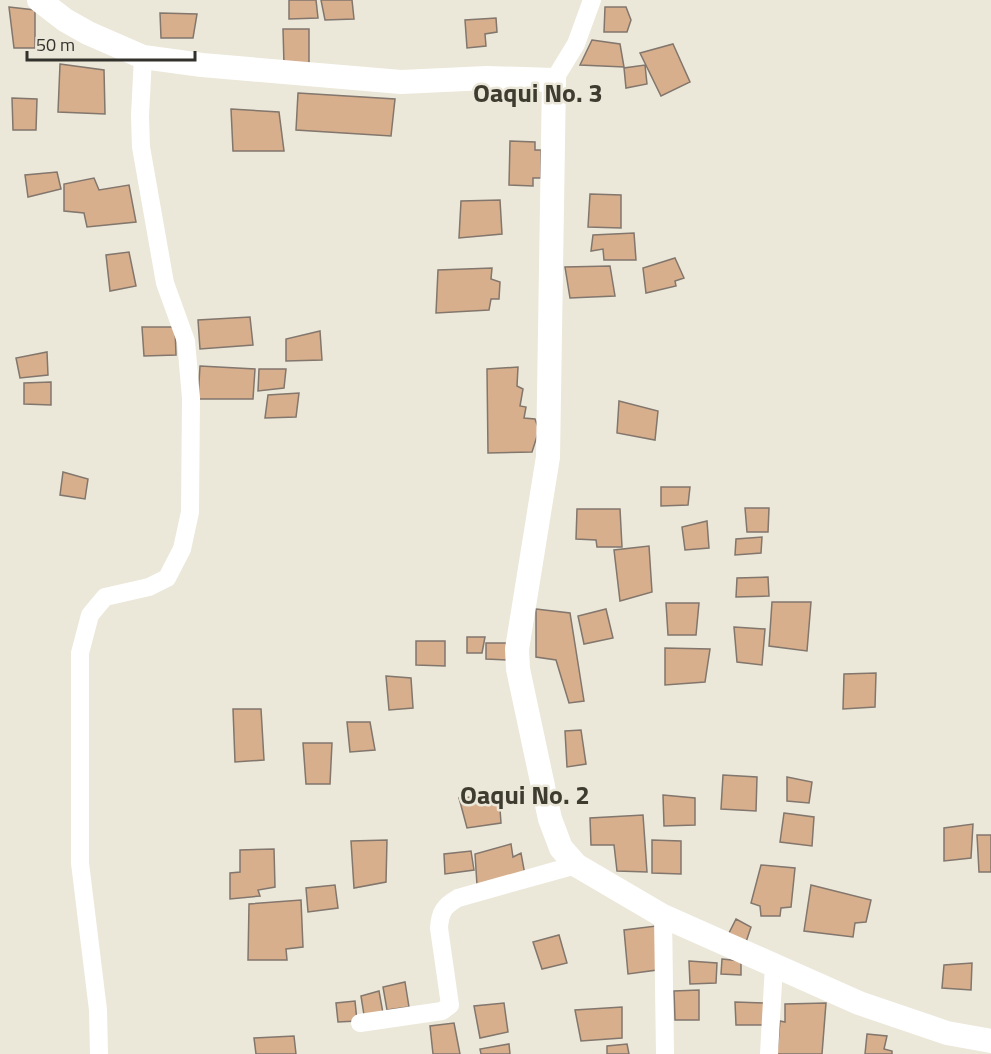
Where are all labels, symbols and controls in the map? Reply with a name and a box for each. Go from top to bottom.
scale bar [27,24,195,62]
text: 50 m [36,31,75,58]
district label: Oaqui No. 3 [473,73,603,112]
district label: Oaqui No. 2 [460,775,590,814]

